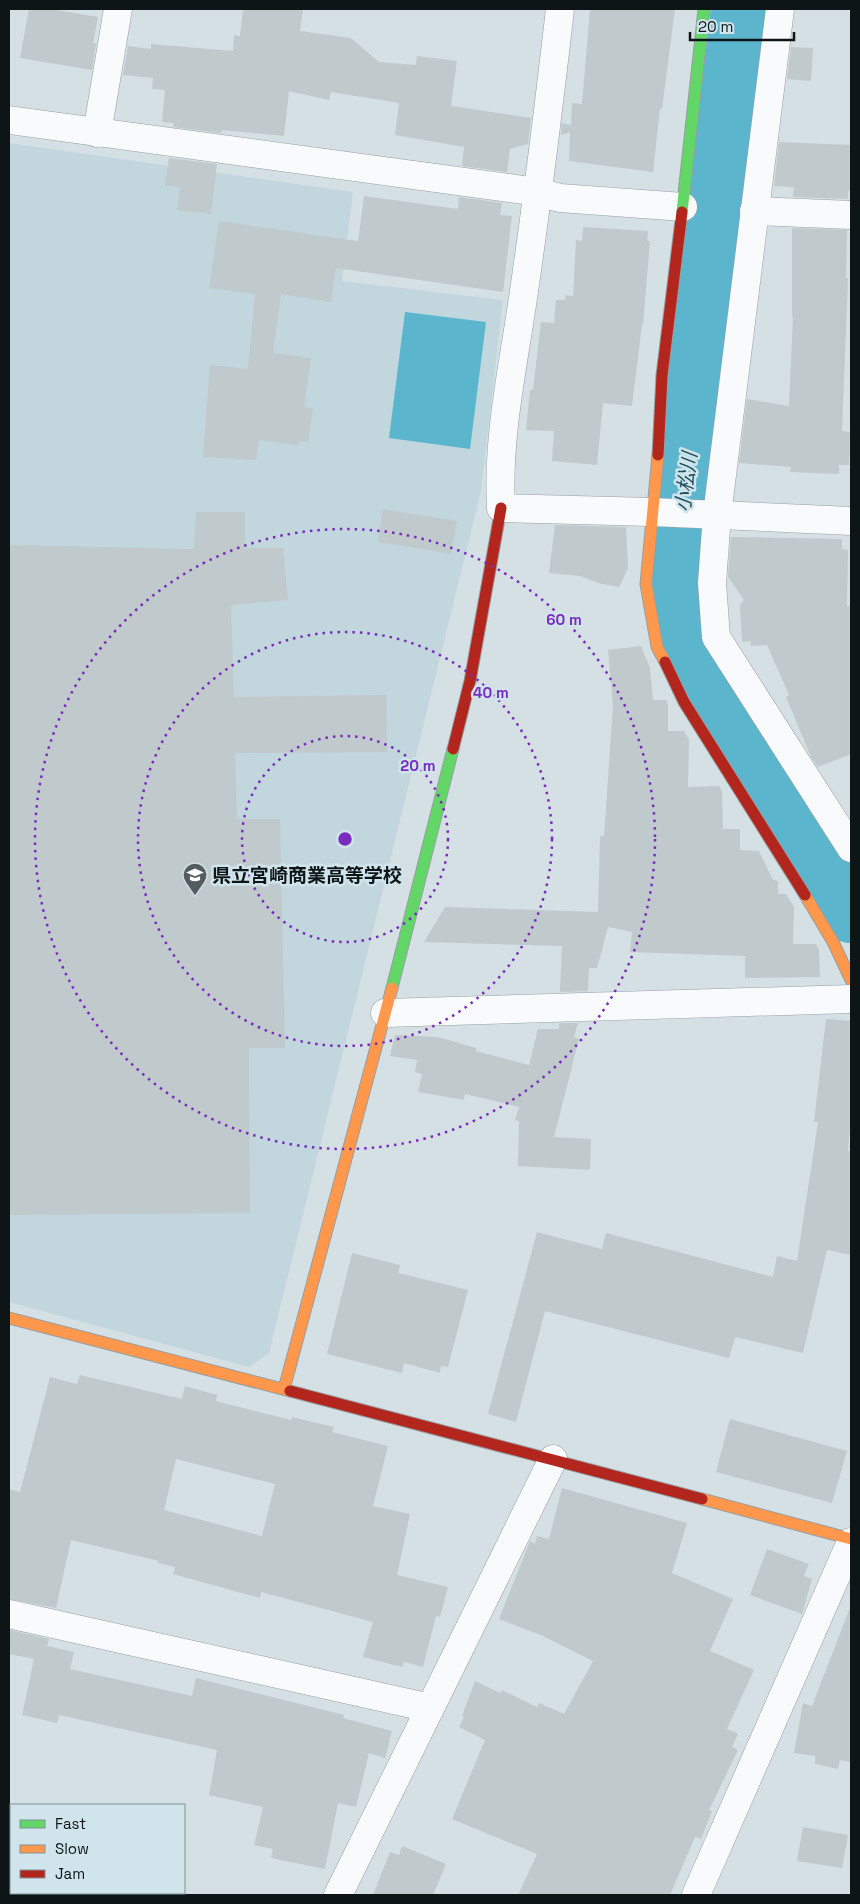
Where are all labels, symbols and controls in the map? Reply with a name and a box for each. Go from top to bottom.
scale bar [690,10,794,42]
text: 20 m [698,17,733,36]
water label: 小松川 [669,449,703,513]
text: 60 m [546,610,582,629]
text: 40 m [473,683,509,702]
text: 20 m [400,756,436,775]
centre of rings [336,830,354,848]
school or university icon: 県立宮崎商業高等学校 [182,862,208,896]
place label: 県立宮崎商業高等学校 [212,863,402,888]
legend [10,1804,185,1894]
text: Fast [55,1814,86,1833]
text: Slow [55,1839,89,1858]
text: Jam [55,1864,85,1883]

